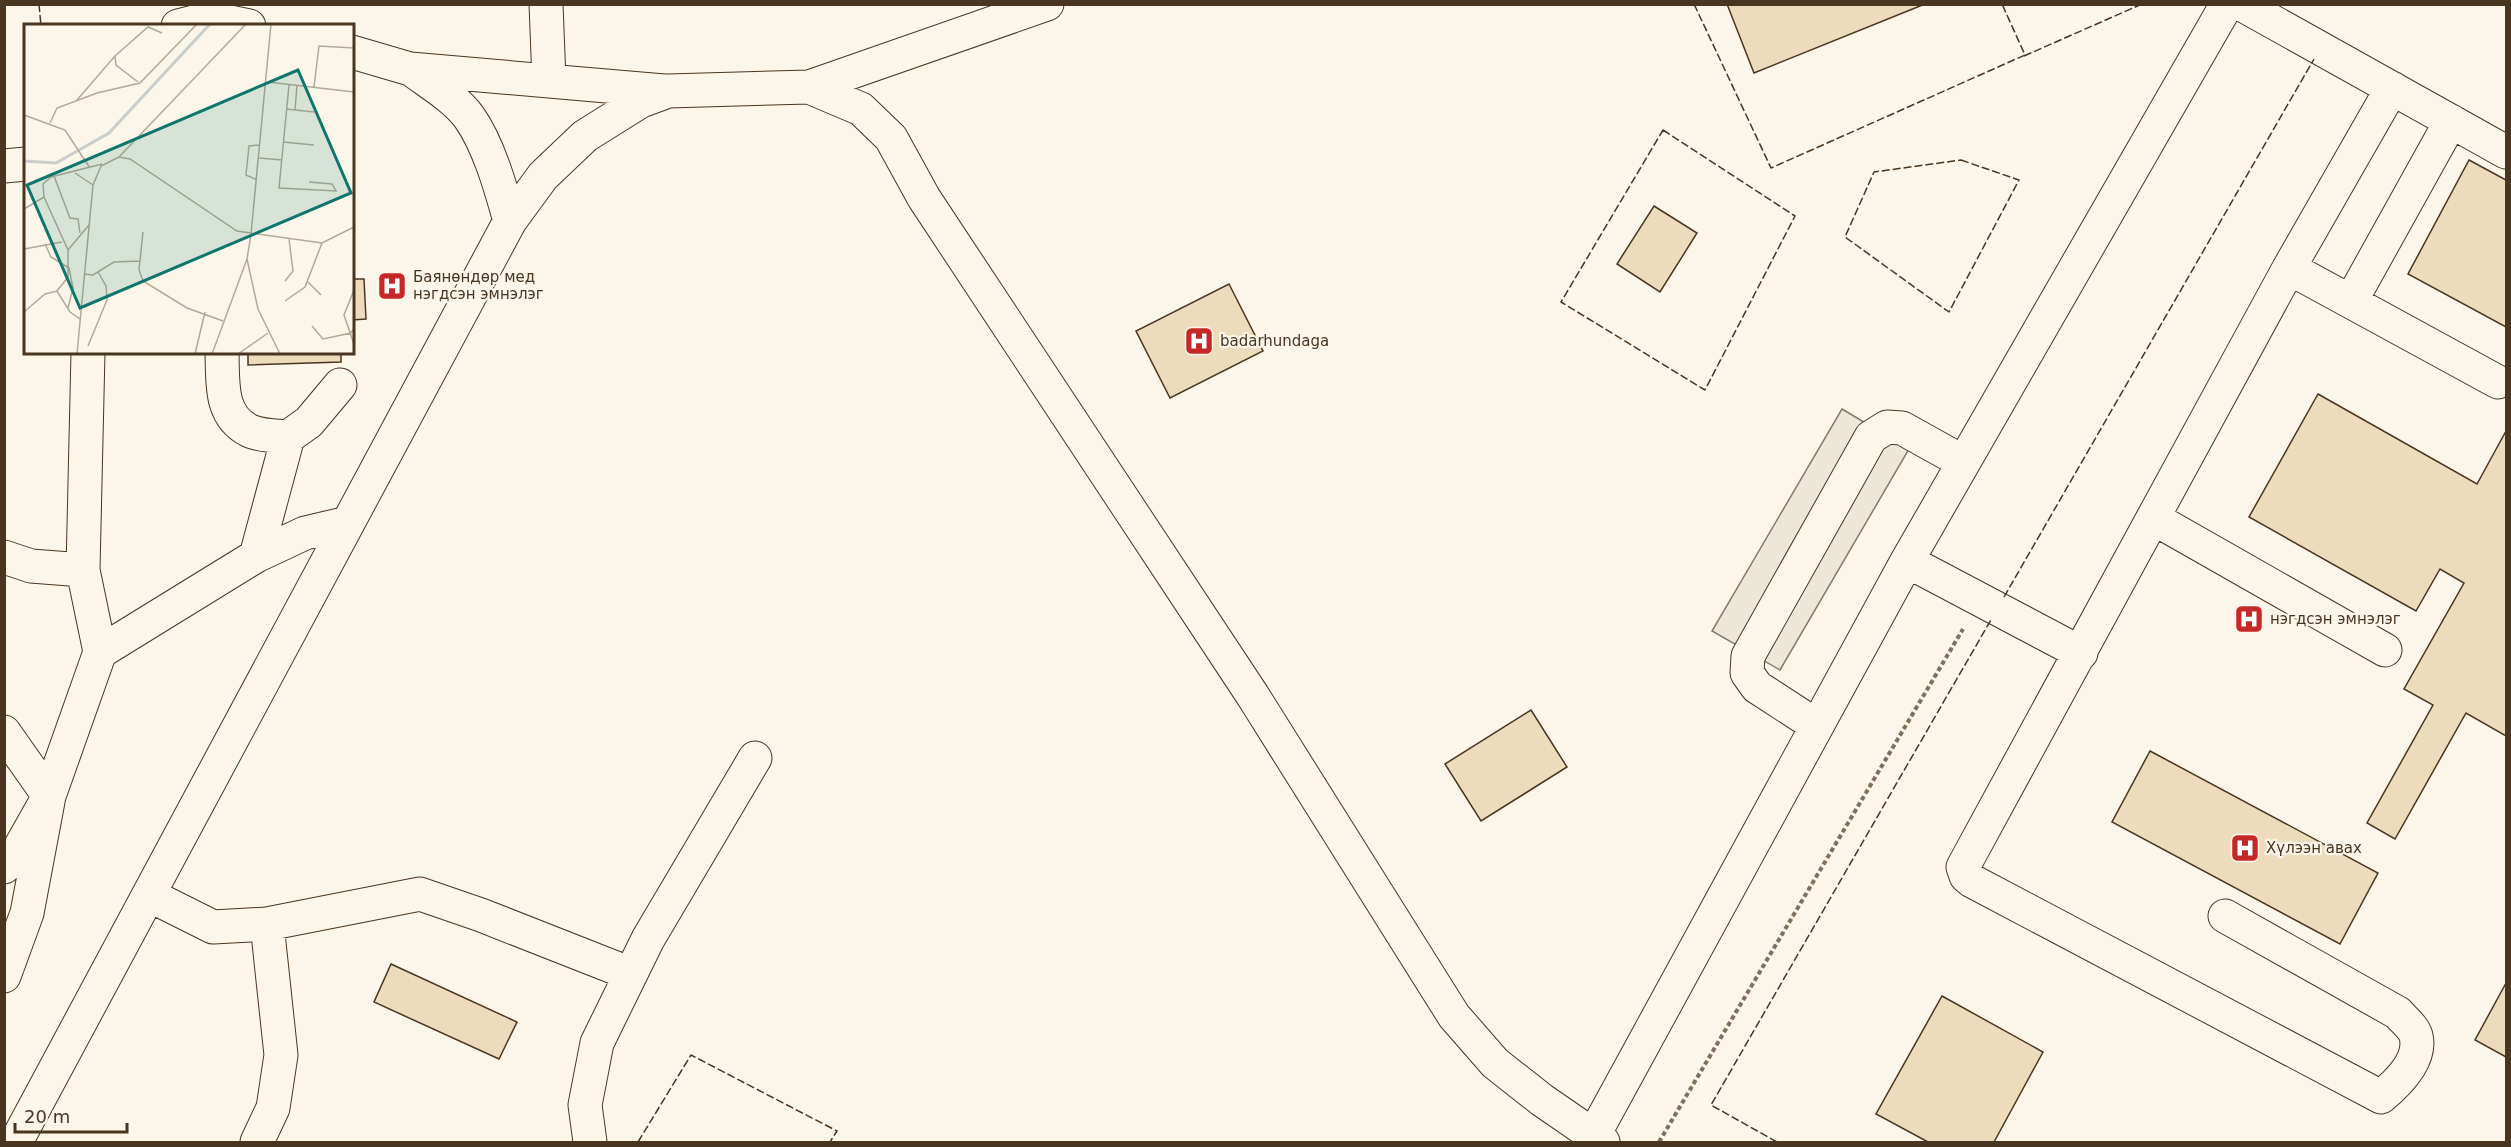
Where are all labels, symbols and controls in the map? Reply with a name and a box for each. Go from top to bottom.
inset map [24,24,354,354]
place label: Баянөндөр мед нэгдсэн эмнэлэг [413,268,544,303]
hospital icon: Баянөндөр мед нэгдсэн эмнэлэг [376,270,408,302]
hospital icon: badarhundaga [1183,325,1215,357]
place label: badarhundaga [1220,332,1329,350]
hospital icon: нэгдсэн эмнэлэг [2233,603,2265,635]
place label: нэгдсэн эмнэлэг [2270,610,2401,628]
hospital icon: Хүлээн авах [2229,832,2261,864]
place label: Хүлээн авах [2266,839,2362,857]
scale bar [15,1096,128,1134]
text: 20 m [24,1106,70,1127]

